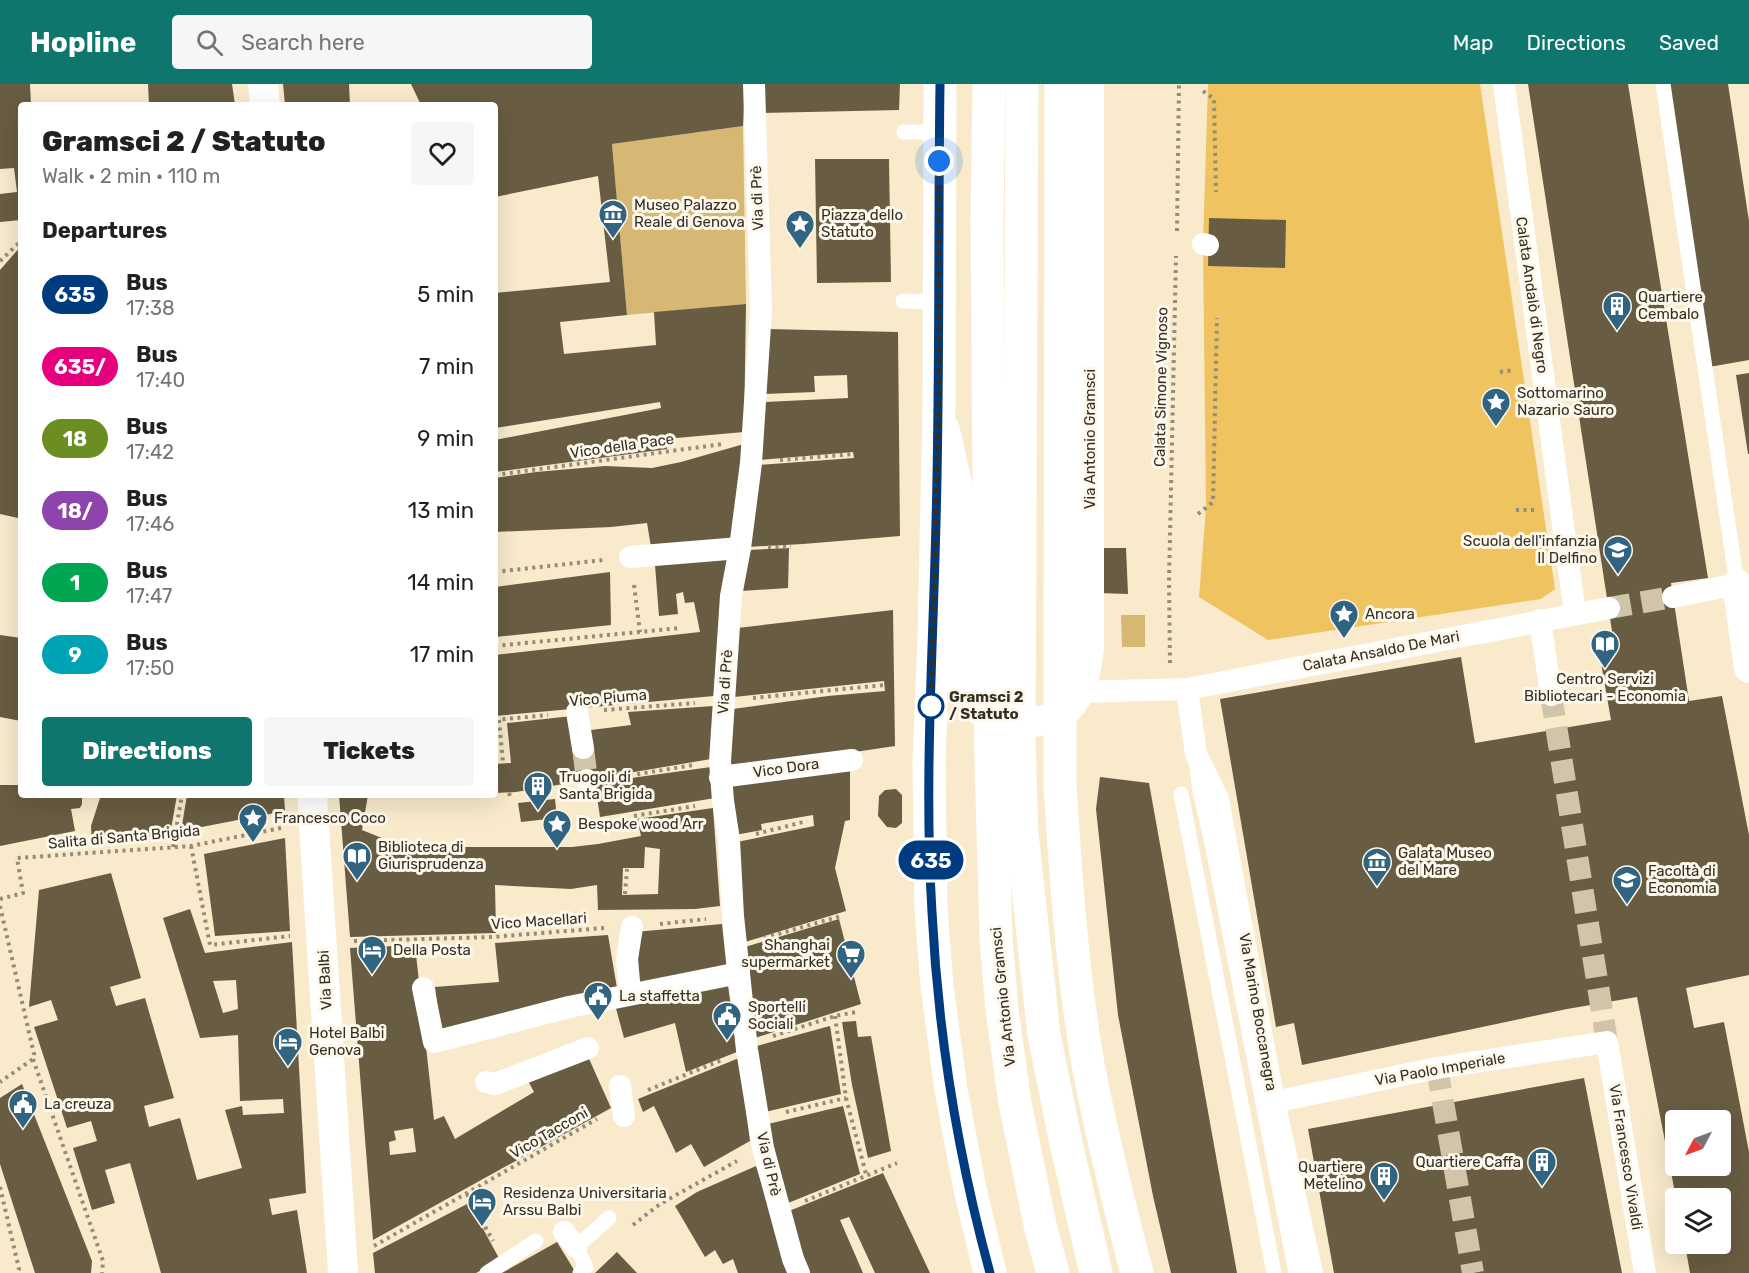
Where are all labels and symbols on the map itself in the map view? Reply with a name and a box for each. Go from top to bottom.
your location [924,146,954,176]
street label: Via di Prè [747,165,767,231]
place label: Museo Palazzo Reale di Genova [634,196,745,231]
museum icon: Museo Palazzo Reale di Genova [597,198,629,240]
place label: Piazza dello Statuto [821,206,903,241]
place icon: Piazza dello Statuto [784,208,816,250]
street label: Calata Andalò di Negro [1512,216,1552,374]
place label: Quartiere Cembalo [1638,288,1703,323]
building icon: Quartiere Cembalo [1601,290,1633,332]
street label: Calata Simone Vignoso [1151,307,1171,467]
street label: Via Antonio Gramsci [1081,369,1099,509]
place label: Sottomarino Nazario Sauro [1517,384,1614,419]
place icon: Sottomarino Nazario Sauro [1480,386,1512,428]
street label: Vico della Pace [569,430,675,462]
place label: Scuola dell'infanzia Il Delfino [1463,532,1597,567]
school or university icon: Scuola dell'infanzia Il Delfino [1602,534,1634,576]
place icon: Ancora [1328,598,1360,640]
place label: Ancora [1365,605,1415,623]
street label: Calata Ansaldo De Mari [1301,627,1461,675]
library icon: Centro Servizi Bibliotecari - Economia [1589,628,1621,670]
street label: Via di Prè [714,649,736,715]
place label: Centro Servizi Bibliotecari - Economia [1524,670,1686,705]
street label: Vico Piuma [568,686,648,710]
place label: Gramsci 2 / Statuto [949,688,1024,723]
marker: Gramsci 2 / Statuto [918,693,944,719]
street label: Vico Dora [752,754,820,782]
place label: Truogoli di Santa Brigida [559,768,653,803]
building icon: Truogoli di Santa Brigida [522,770,554,812]
place icon: Francesco Coco [237,802,269,844]
place icon: Bespoke wood Arr [541,808,573,850]
place label: Francesco Coco [274,809,386,827]
place label: Bespoke wood Arr [578,815,704,833]
street label: Salita di Santa Brigida [47,821,201,853]
place label: Biblioteca di Giurisprudenza [378,838,484,873]
library icon: Biblioteca di Giurisprudenza [341,840,373,882]
line badge: 635 [896,840,966,880]
place label: Galata Museo del Mare [1398,844,1492,879]
museum icon: Galata Museo del Mare [1361,846,1393,888]
place label: Facoltà di Economia [1648,862,1717,897]
school or university icon: Facoltà di Economia [1611,864,1643,906]
street label: Vico Macellari [491,909,587,933]
street label: Via Antonio Gramsci [987,926,1019,1068]
street label: Via Marino Boccanegra [1235,932,1281,1092]
hotel icon: Della Posta [356,934,388,976]
place label: Shanghai supermarket [741,936,830,971]
supermarket icon: Shanghai supermarket [835,938,867,980]
place label: Della Posta [393,941,471,959]
street label: Via Balbi [314,950,336,1010]
public building icon: La staffetta [582,980,614,1022]
place label: La staffetta [619,987,700,1005]
place label: Sportelli Sociali [748,998,806,1033]
public building icon: Sportelli Sociali [711,1000,743,1042]
place label: Hotel Balbi Genova [309,1024,384,1059]
hotel icon: Hotel Balbi Genova [272,1026,304,1068]
street label: Via Paolo Imperiale [1373,1049,1507,1089]
street label: Via Francesco Vivaldi [1606,1083,1646,1231]
public building icon: La creuza [7,1088,39,1130]
place label: La creuza [44,1095,112,1113]
street label: Vico Tacconi [507,1103,591,1163]
north arrow [1665,1110,1731,1176]
street label: Via di Prè [753,1130,785,1198]
building icon: Quartiere Caffa [1526,1146,1558,1188]
place label: Quartiere Caffa [1416,1153,1521,1171]
place label: Quartiere Metelino [1298,1158,1363,1193]
building icon: Quartiere Metelino [1368,1160,1400,1202]
place label: Residenza Universitaria Arssu Balbi [503,1184,667,1219]
hotel icon: Residenza Universitaria Arssu Balbi [466,1186,498,1228]

